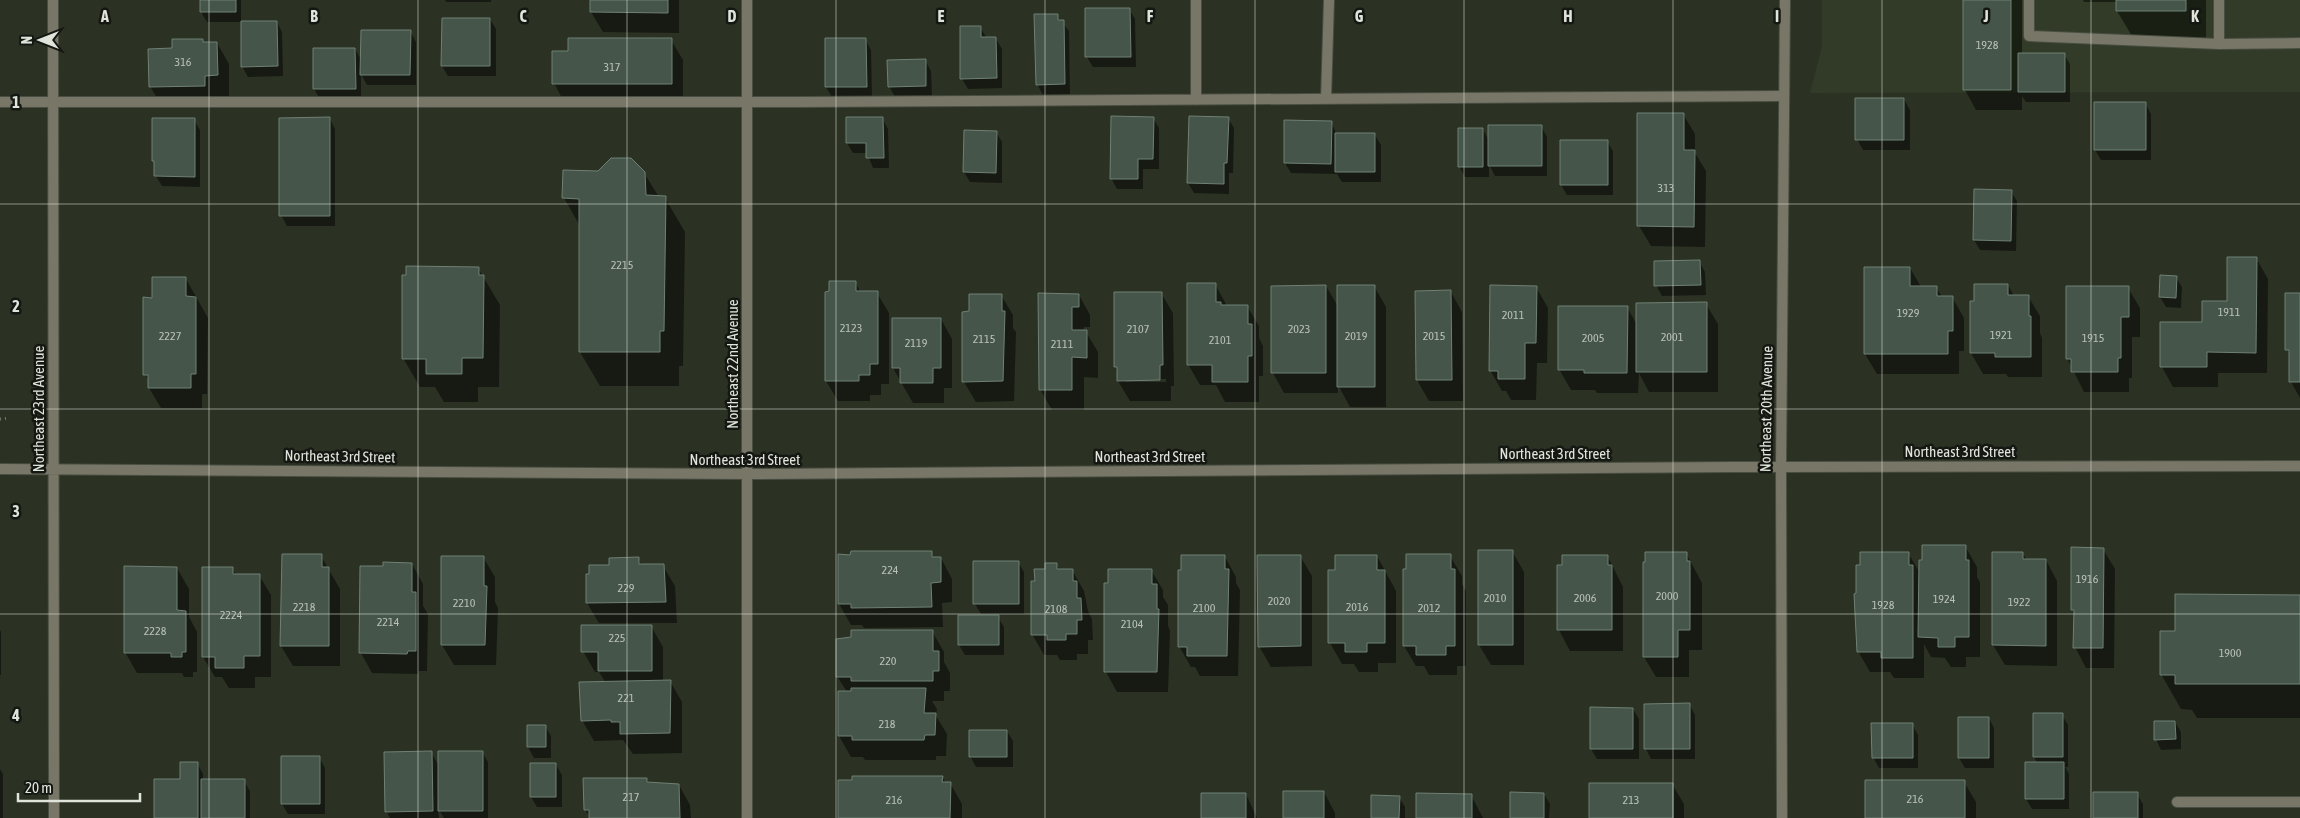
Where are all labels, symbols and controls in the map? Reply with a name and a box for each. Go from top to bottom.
text: A [100,7,109,25]
text: B [310,7,318,25]
text: C [519,7,527,25]
text: D [728,7,737,25]
text: E [938,7,945,25]
text: F [1147,7,1154,25]
text: G [1355,7,1364,25]
text: H [1563,7,1573,25]
text: I [1775,7,1779,25]
text: J [1982,7,1989,25]
text: K [2191,7,2199,25]
north arrow [15,15,65,65]
text: N [19,36,35,44]
house number: 1928 [1976,38,1999,52]
house number: 316 [175,55,192,69]
house number: 317 [604,60,621,74]
text: 1 [12,93,20,111]
house number: 313 [1658,181,1674,195]
house number: 2215 [611,258,633,272]
text: 2 [12,297,20,315]
street label: Northeast 22nd Avenue [724,299,741,429]
house number: 1911 [2218,305,2241,319]
house number: 1929 [1897,306,1920,320]
house number: 2011 [1502,308,1525,322]
house number: 2123 [840,321,862,335]
house number: 2107 [1127,322,1150,336]
house number: 2023 [1288,322,1310,336]
house number: 1921 [1990,328,2013,342]
house number: 2227 [159,329,182,343]
house number: 2019 [1345,329,1368,343]
house number: 2015 [1423,329,1445,343]
house number: 2001 [1661,330,1684,344]
house number: 2005 [1582,331,1604,345]
house number: 1915 [2082,331,2104,345]
house number: 2115 [973,332,995,346]
house number: 2101 [1209,333,1232,347]
house number: 2119 [905,336,928,350]
house number: 2111 [1051,337,1074,351]
street label: Northeast 20th Avenue [1756,345,1776,472]
street label: Northeast 23rd Avenue [30,346,47,472]
street label: Northeast 3rd Street [1905,443,2015,460]
street label: Northeast 3rd Street [1500,445,1610,462]
street label: Northeast 3rd Street [284,447,396,465]
street label: Northeast 3rd Street [1095,448,1205,465]
street label: Northeast 3rd Street [690,451,800,468]
text: 3 [12,502,20,520]
house number: 224 [882,563,899,577]
house number: 1916 [2076,572,2099,586]
house number: 229 [618,581,635,595]
house number: 2000 [1656,589,1679,603]
house number: 2010 [1484,591,1507,605]
house number: 2006 [1574,591,1597,605]
house number: 1924 [1933,592,1956,606]
house number: 2020 [1268,594,1291,608]
house number: 1922 [2008,595,2030,609]
house number: 2210 [453,596,476,610]
house number: 1928 [1872,598,1895,612]
house number: 2218 [293,600,316,614]
house number: 2016 [1346,600,1369,614]
house number: 2100 [1193,601,1216,615]
house number: 2012 [1418,601,1440,615]
house number: 2108 [1045,602,1068,616]
house number: 2224 [220,608,243,622]
house number: 2214 [377,615,400,629]
house number: 2104 [1121,617,1144,631]
house number: 2228 [144,624,167,638]
house number: 225 [609,631,625,645]
house number: 1900 [2219,646,2242,660]
house number: 220 [880,654,897,668]
house number: 221 [618,691,635,705]
text: 4 [11,706,20,724]
house number: 218 [879,717,896,731]
scale bar [18,770,140,802]
text: 20 m [25,779,52,796]
house number: 217 [623,790,640,804]
house number: 216 [1907,792,1924,806]
house number: 216 [886,793,903,807]
house number: 213 [1623,793,1639,807]

